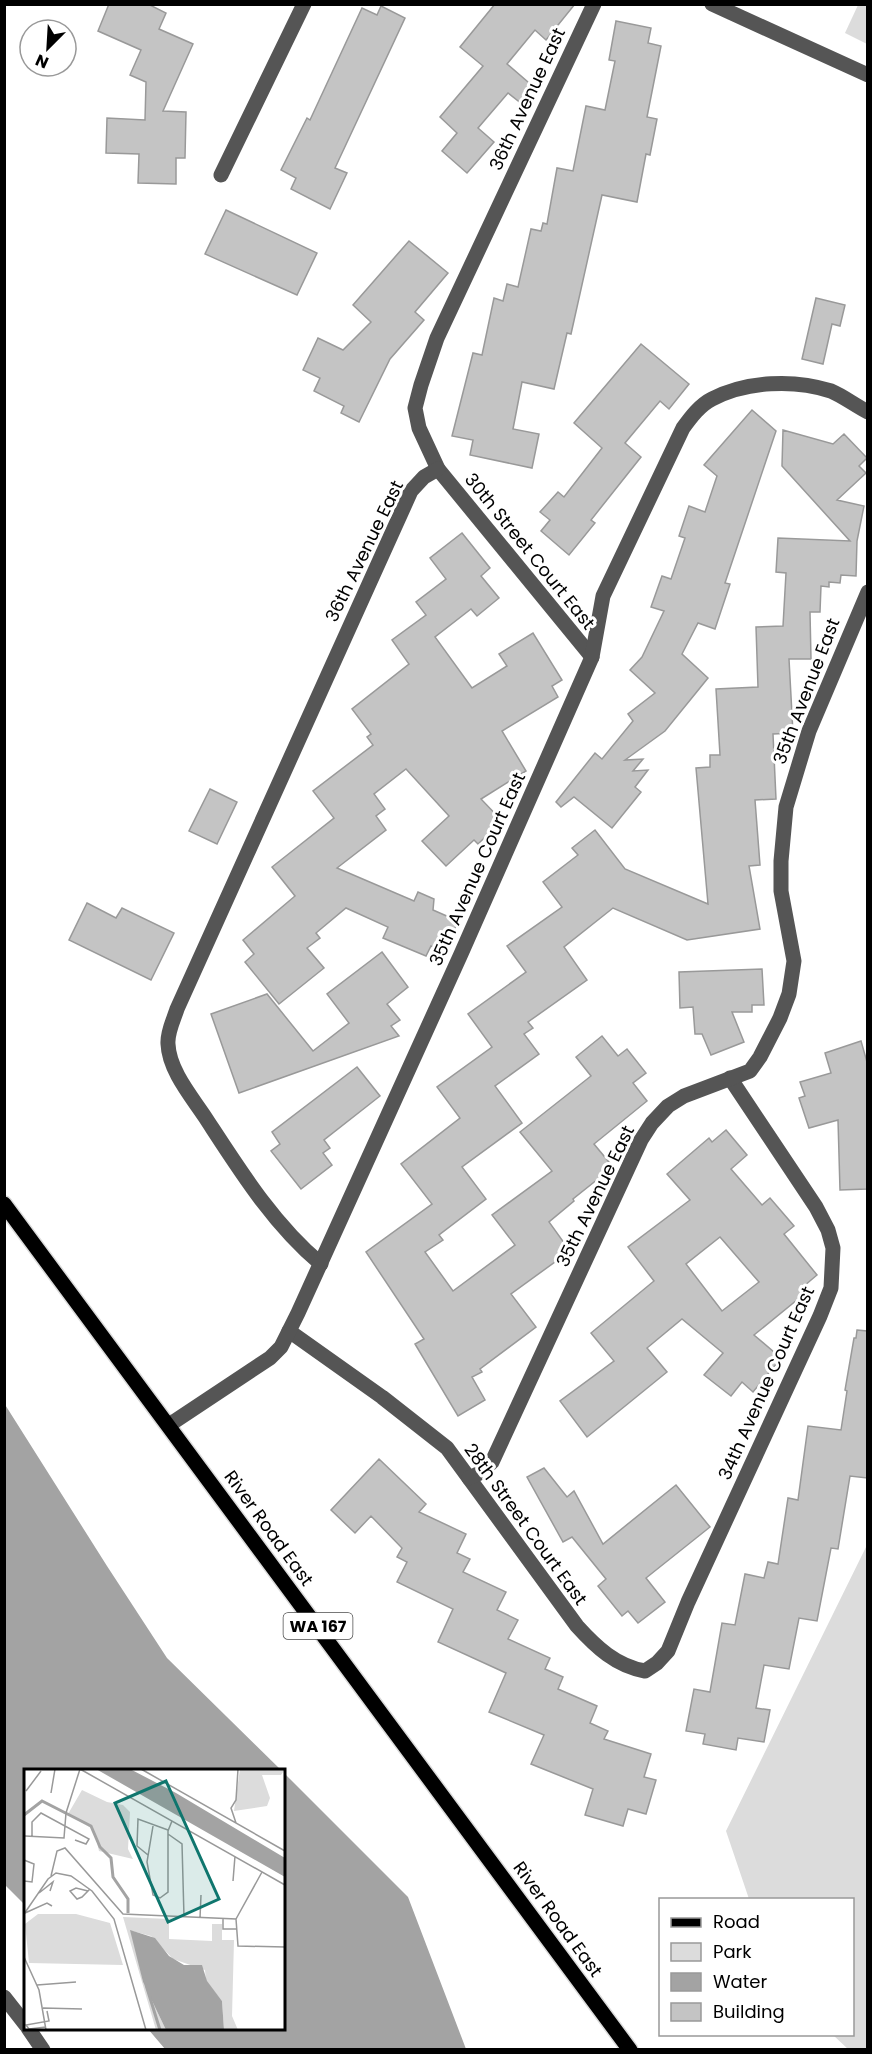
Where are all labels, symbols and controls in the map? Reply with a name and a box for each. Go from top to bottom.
north arrow [18,18,78,78]
street label: 36th Avenue East [483,24,571,174]
text: N [32,48,52,74]
street label: 30th Street Court East [459,467,601,635]
street label: 36th Avenue East [319,476,409,626]
street label: 35th Avenue East [767,614,845,768]
street label: 35th Avenue Court East [423,768,531,970]
street label: 35th Avenue East [550,1121,640,1271]
street label: 34th Avenue Court East [712,1282,820,1484]
street label: 28th Street Court East [459,1438,593,1610]
street label: River Road East [219,1465,319,1591]
road number: WA 167 [284,1613,352,1639]
inset map [24,1769,285,2030]
street label: River Road East [508,1856,608,1982]
legend [659,1898,854,2036]
text: Road [713,1909,760,1934]
text: Park [713,1939,752,1964]
text: Water [713,1969,767,1994]
text: Building [713,1999,785,2024]

